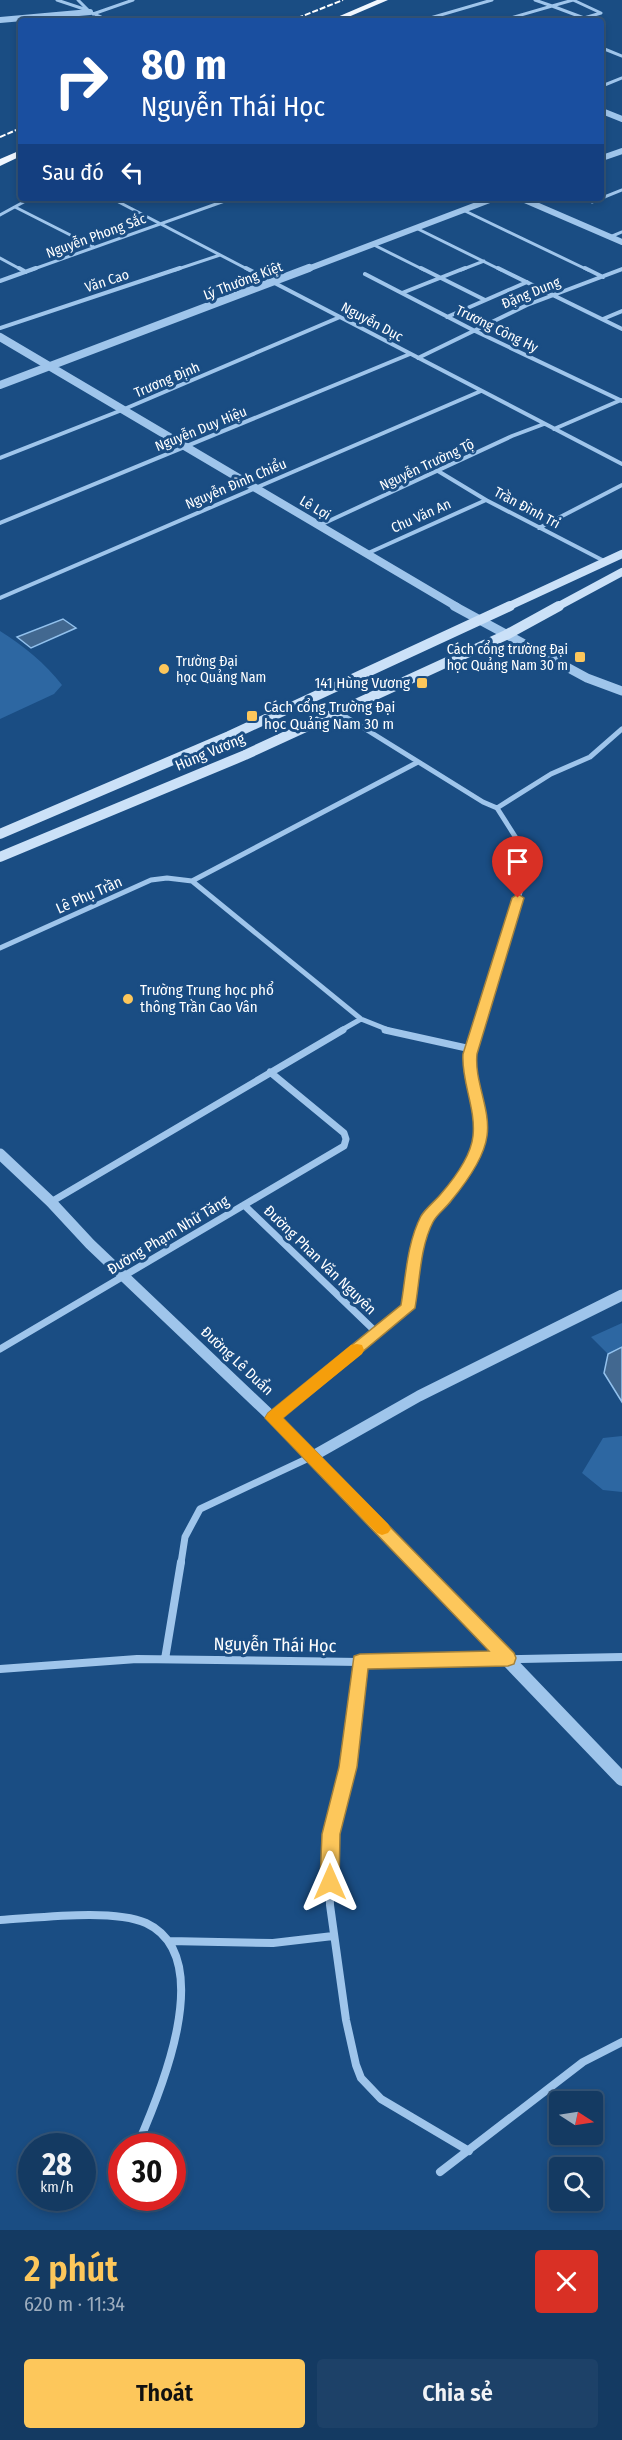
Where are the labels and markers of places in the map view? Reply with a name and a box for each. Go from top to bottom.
place label: Cách cổng trường Đại học Quảng Nam 30 m [447,640,568,674]
marker: Cách cổng trường Đại học Quảng Nam 30 m [573,650,587,664]
place label: Trường Đại học Quảng Nam [176,653,266,686]
marker: Trường Đại học Quảng Nam [157,662,171,676]
place label: 141 Hùng Vương [315,674,410,692]
marker: 141 Hùng Vương [415,676,429,690]
place label: Cách cổng Trường Đại học Quảng Nam 30 m [264,698,395,733]
marker: Cách cổng Trường Đại học Quảng Nam 30 m [245,709,259,723]
pin [492,836,543,898]
place label: Trường Trung học phổ thông Trần Cao Vân [140,981,274,1016]
marker: Trường Trung học phổ thông Trần Cao Vân [121,992,135,1006]

